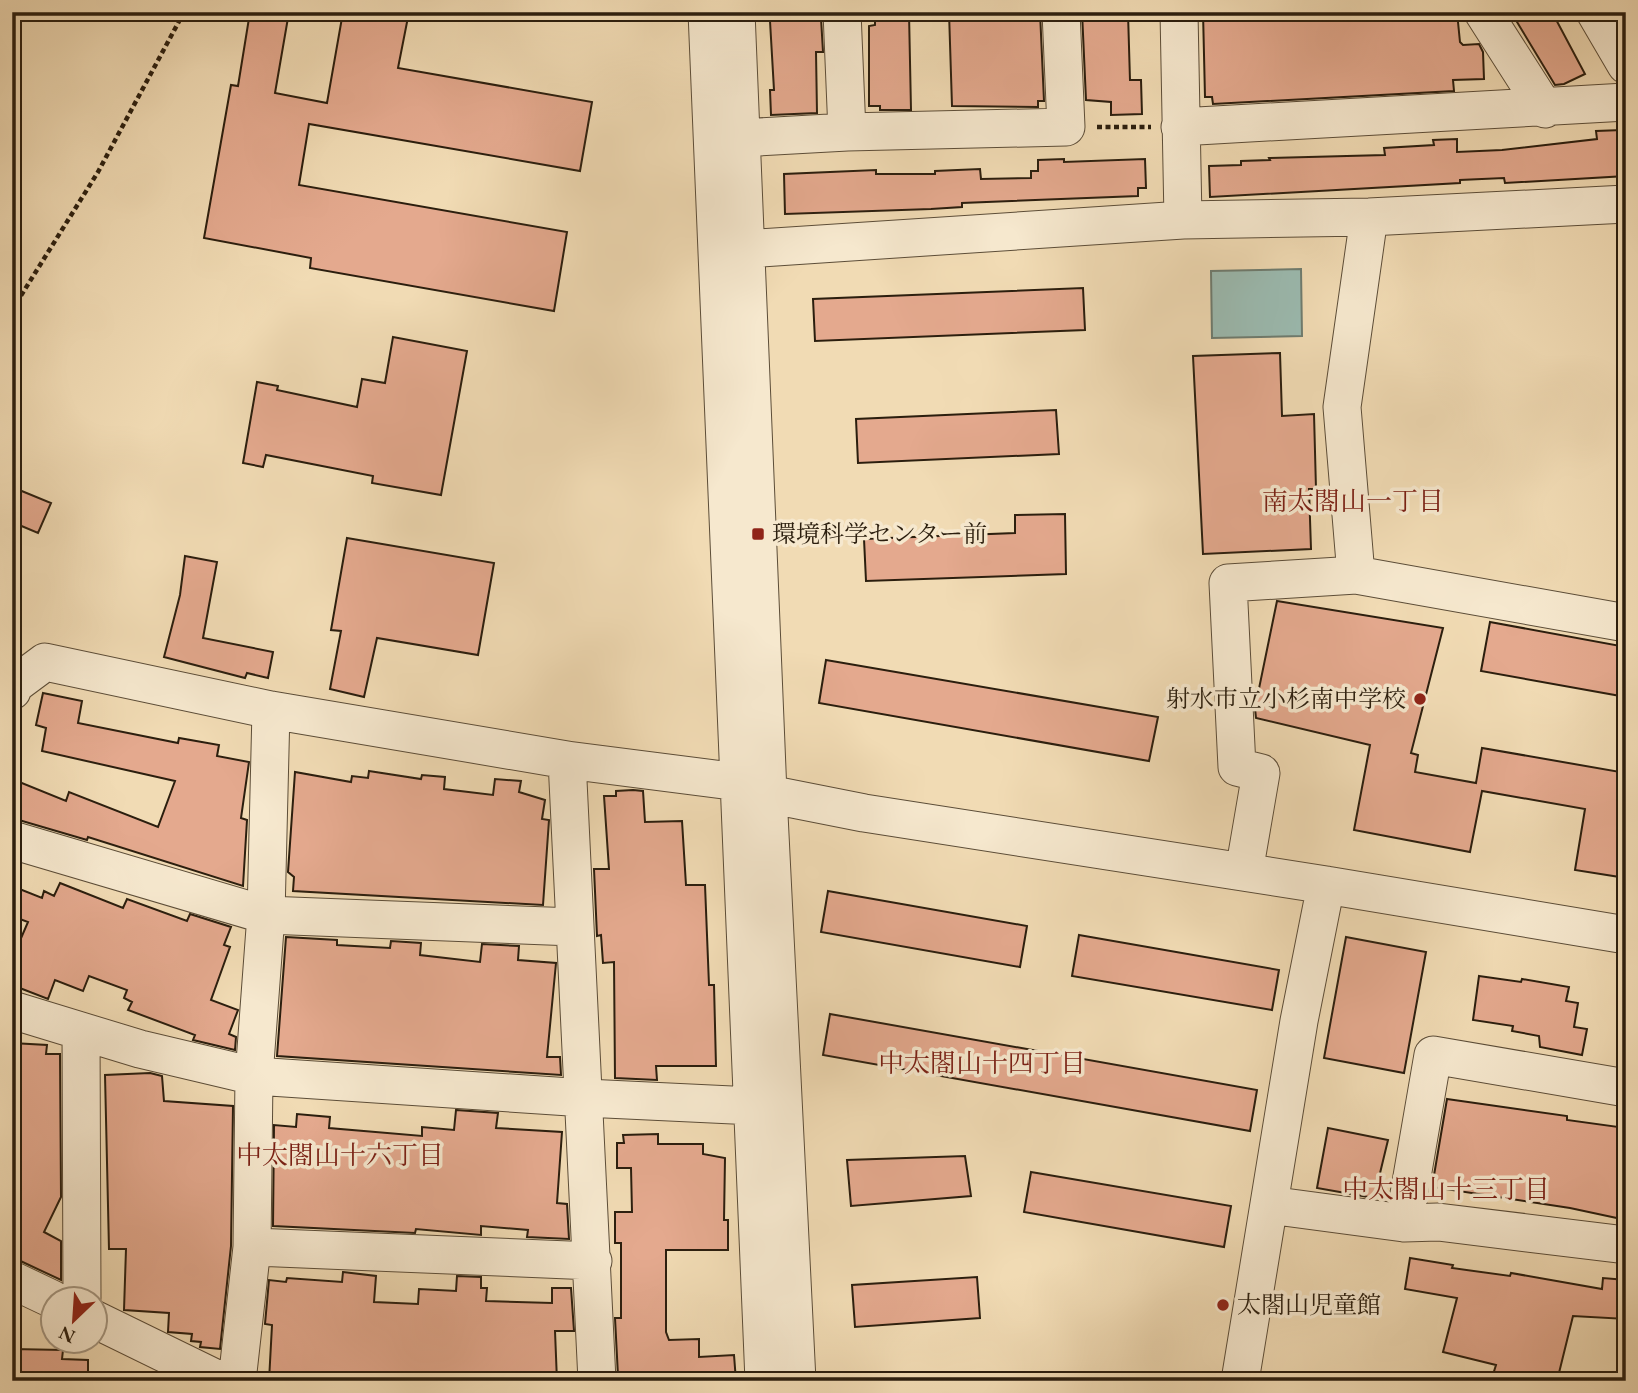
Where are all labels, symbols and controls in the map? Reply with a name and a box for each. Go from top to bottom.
district label: 南太閤山一丁目 [1262,484,1444,518]
place label: 環境科学センター前 [772,518,987,549]
marker: 環境科学センター前 [750,526,766,542]
place label: 射水市立小杉南中学校 [1166,683,1406,714]
marker: 射水市立小杉南中学校 [1412,691,1428,707]
district label: 中太閤山十四丁目 [878,1046,1086,1080]
district label: 中太閤山十六丁目 [236,1138,444,1172]
district label: 中太閤山十三丁目 [1342,1172,1550,1206]
north arrow [38,1284,108,1354]
place label: 太閤山児童館 [1237,1289,1381,1320]
marker: 太閤山児童館 [1215,1297,1231,1313]
text: N [54,1320,79,1350]

